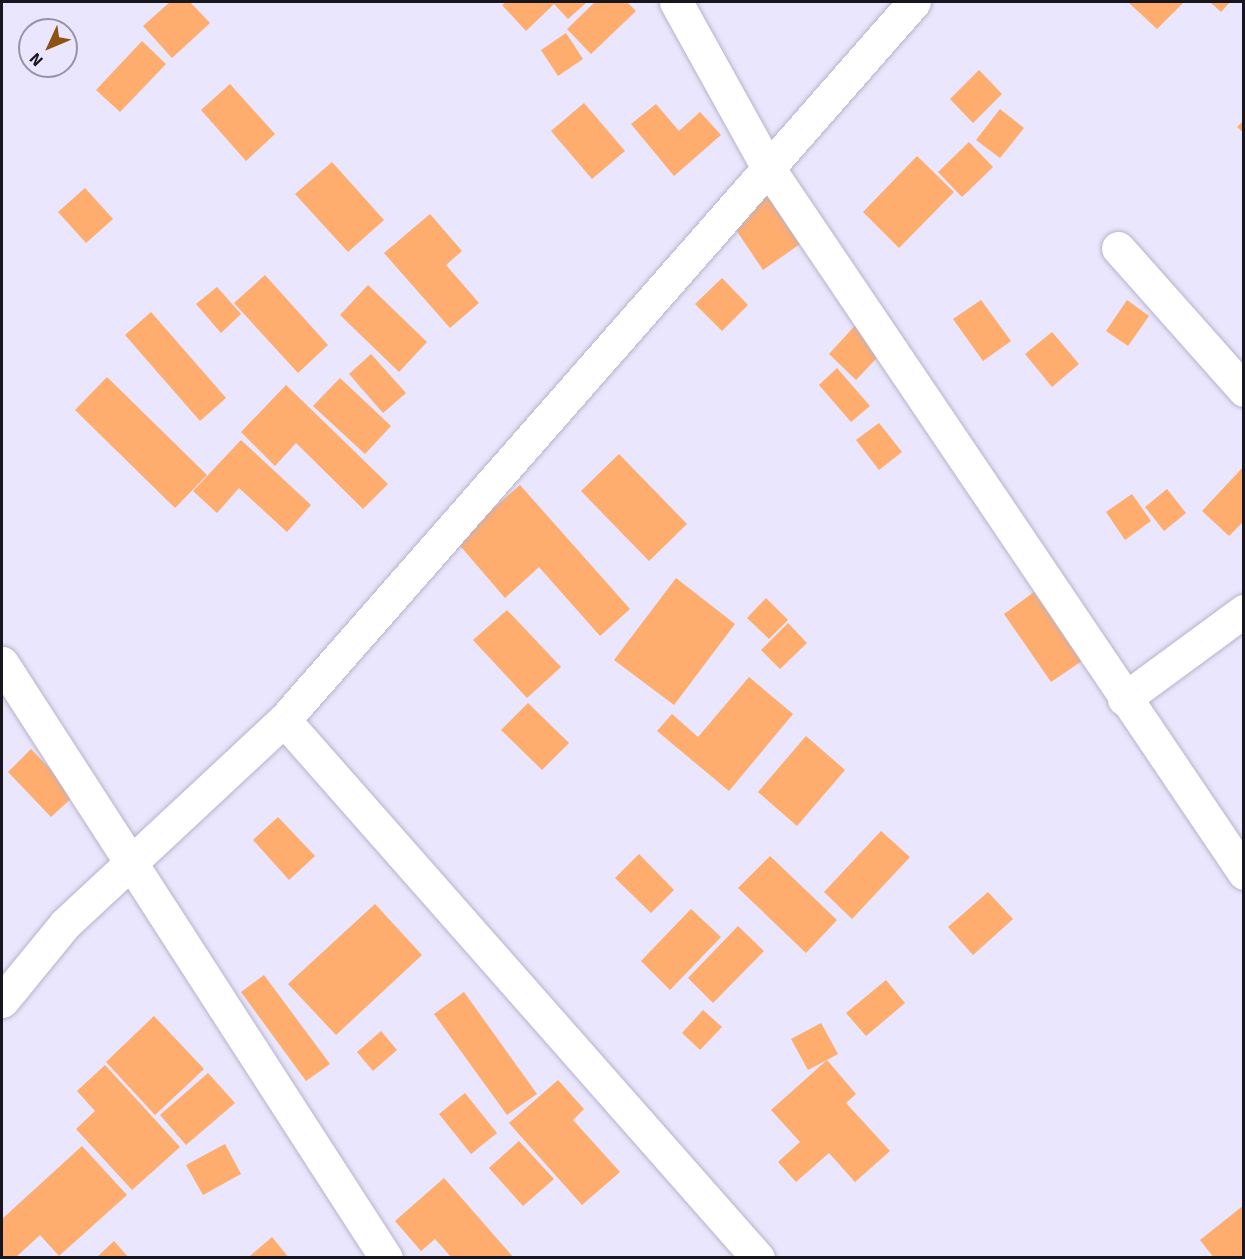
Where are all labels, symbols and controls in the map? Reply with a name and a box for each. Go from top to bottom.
north arrow [18,18,78,78]
text: N [25,48,48,70]

